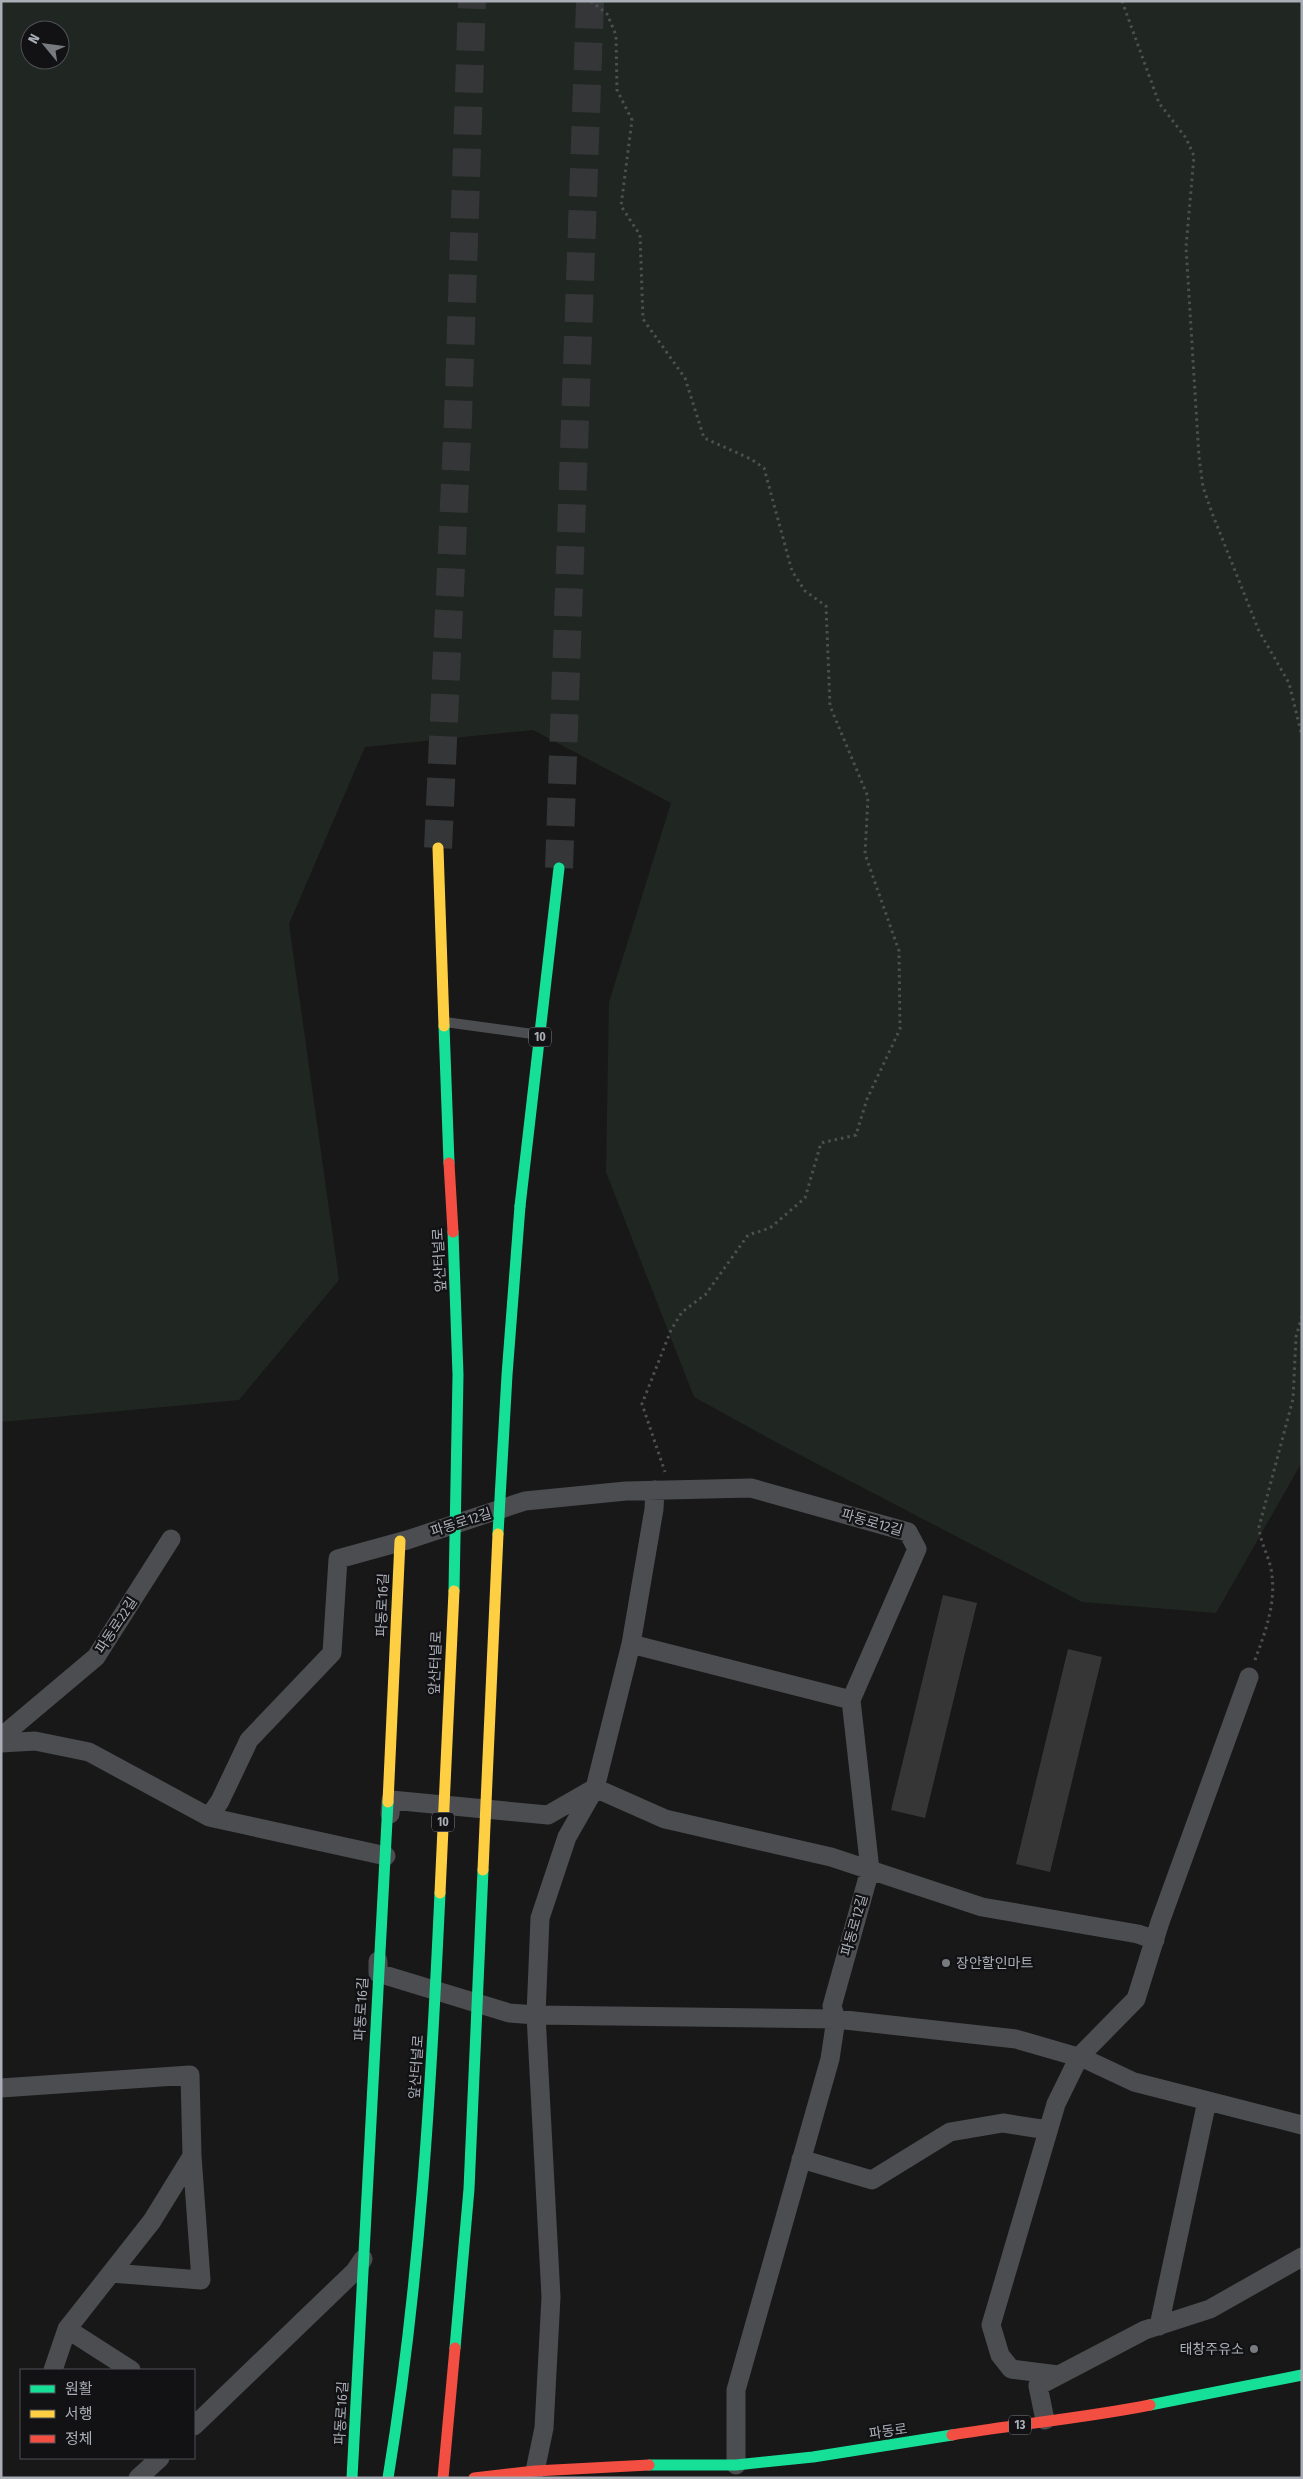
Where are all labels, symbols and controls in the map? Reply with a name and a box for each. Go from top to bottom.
north arrow [20,20,70,70]
text: N [25,31,44,47]
road number: 10 [529,1028,551,1046]
street label: 앞산터널로 [429,1227,450,1293]
street label: 파동로12길 [428,1505,494,1540]
street label: 파동로12길 [839,1506,905,1539]
street label: 파동로16길 [373,1573,392,1637]
street label: 파동로22길 [92,1594,141,1657]
street label: 앞산터널로 [426,1630,445,1695]
road number: 10 [432,1812,454,1831]
street label: 파동로12길 [838,1892,871,1958]
place label: 장안할인마트 [956,1955,1033,1972]
marker: 장안할인마트 [940,1957,952,1969]
street label: 파동로16길 [351,1977,372,2041]
street label: 앞산터널로 [406,2034,427,2100]
place label: 태창주유소 [1180,2341,1244,2358]
marker: 태창주유소 [1248,2343,1260,2355]
legend [20,2369,195,2459]
text: 원활 [65,2380,93,2398]
street label: 파동로16길 [331,2381,352,2445]
text: 서행 [65,2405,93,2423]
road number: 13 [1009,2416,1031,2434]
street label: 파동로 [868,2420,909,2443]
text: 정체 [65,2430,93,2448]

